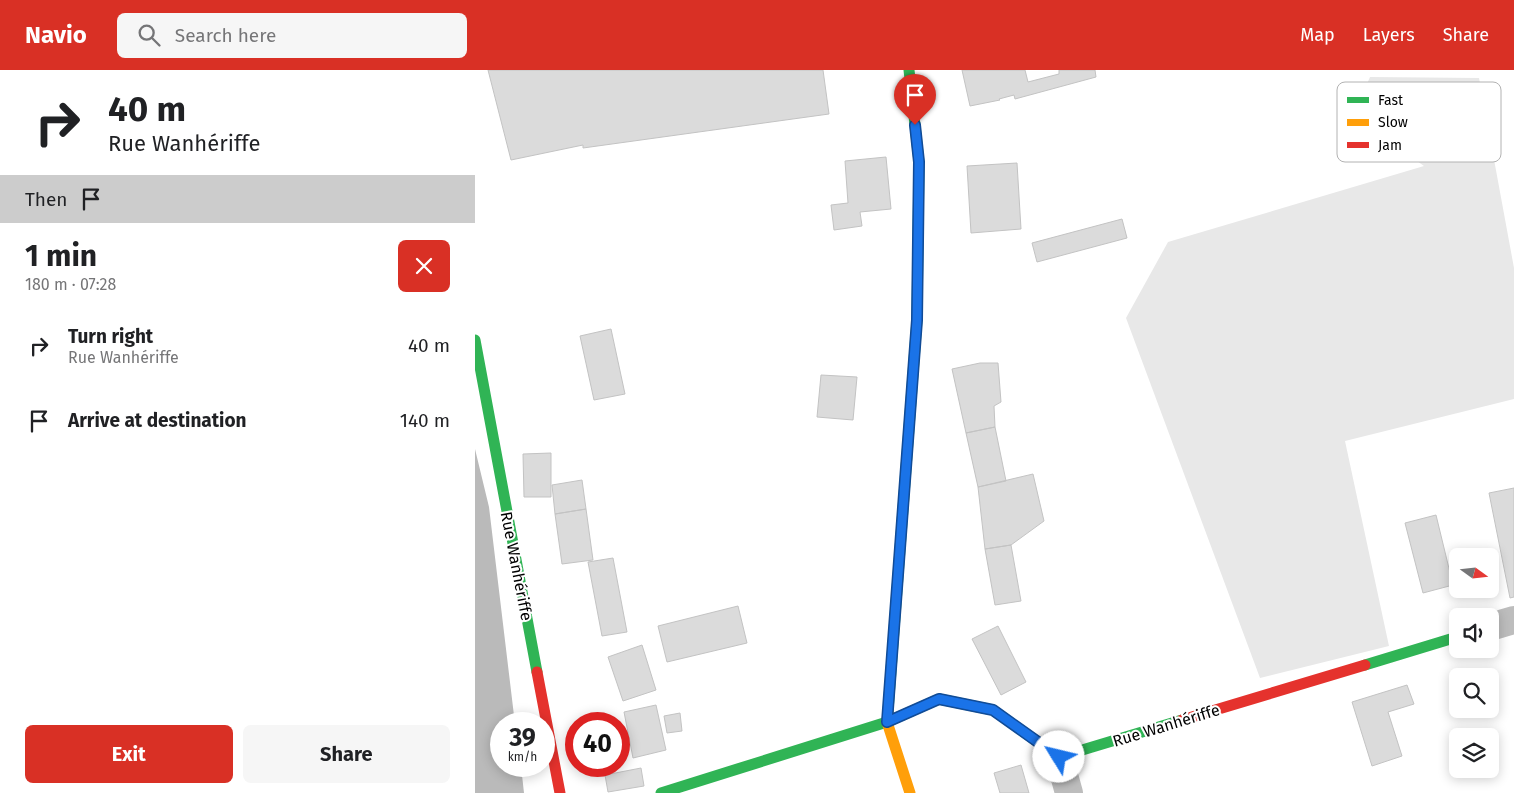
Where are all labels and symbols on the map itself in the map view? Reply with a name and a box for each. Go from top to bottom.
pin [894,74,936,125]
legend [1337,82,1501,162]
text: Fast [1378,92,1404,109]
text: Slow [1378,114,1408,131]
text: Jam [1378,137,1402,154]
street label: Rue Wanhériffe [497,510,536,622]
north arrow [1449,548,1499,598]
street label: Rue Wanhériffe [1110,700,1222,751]
speed limit sign: 40 [565,712,630,777]
position arrow [1032,730,1084,782]

